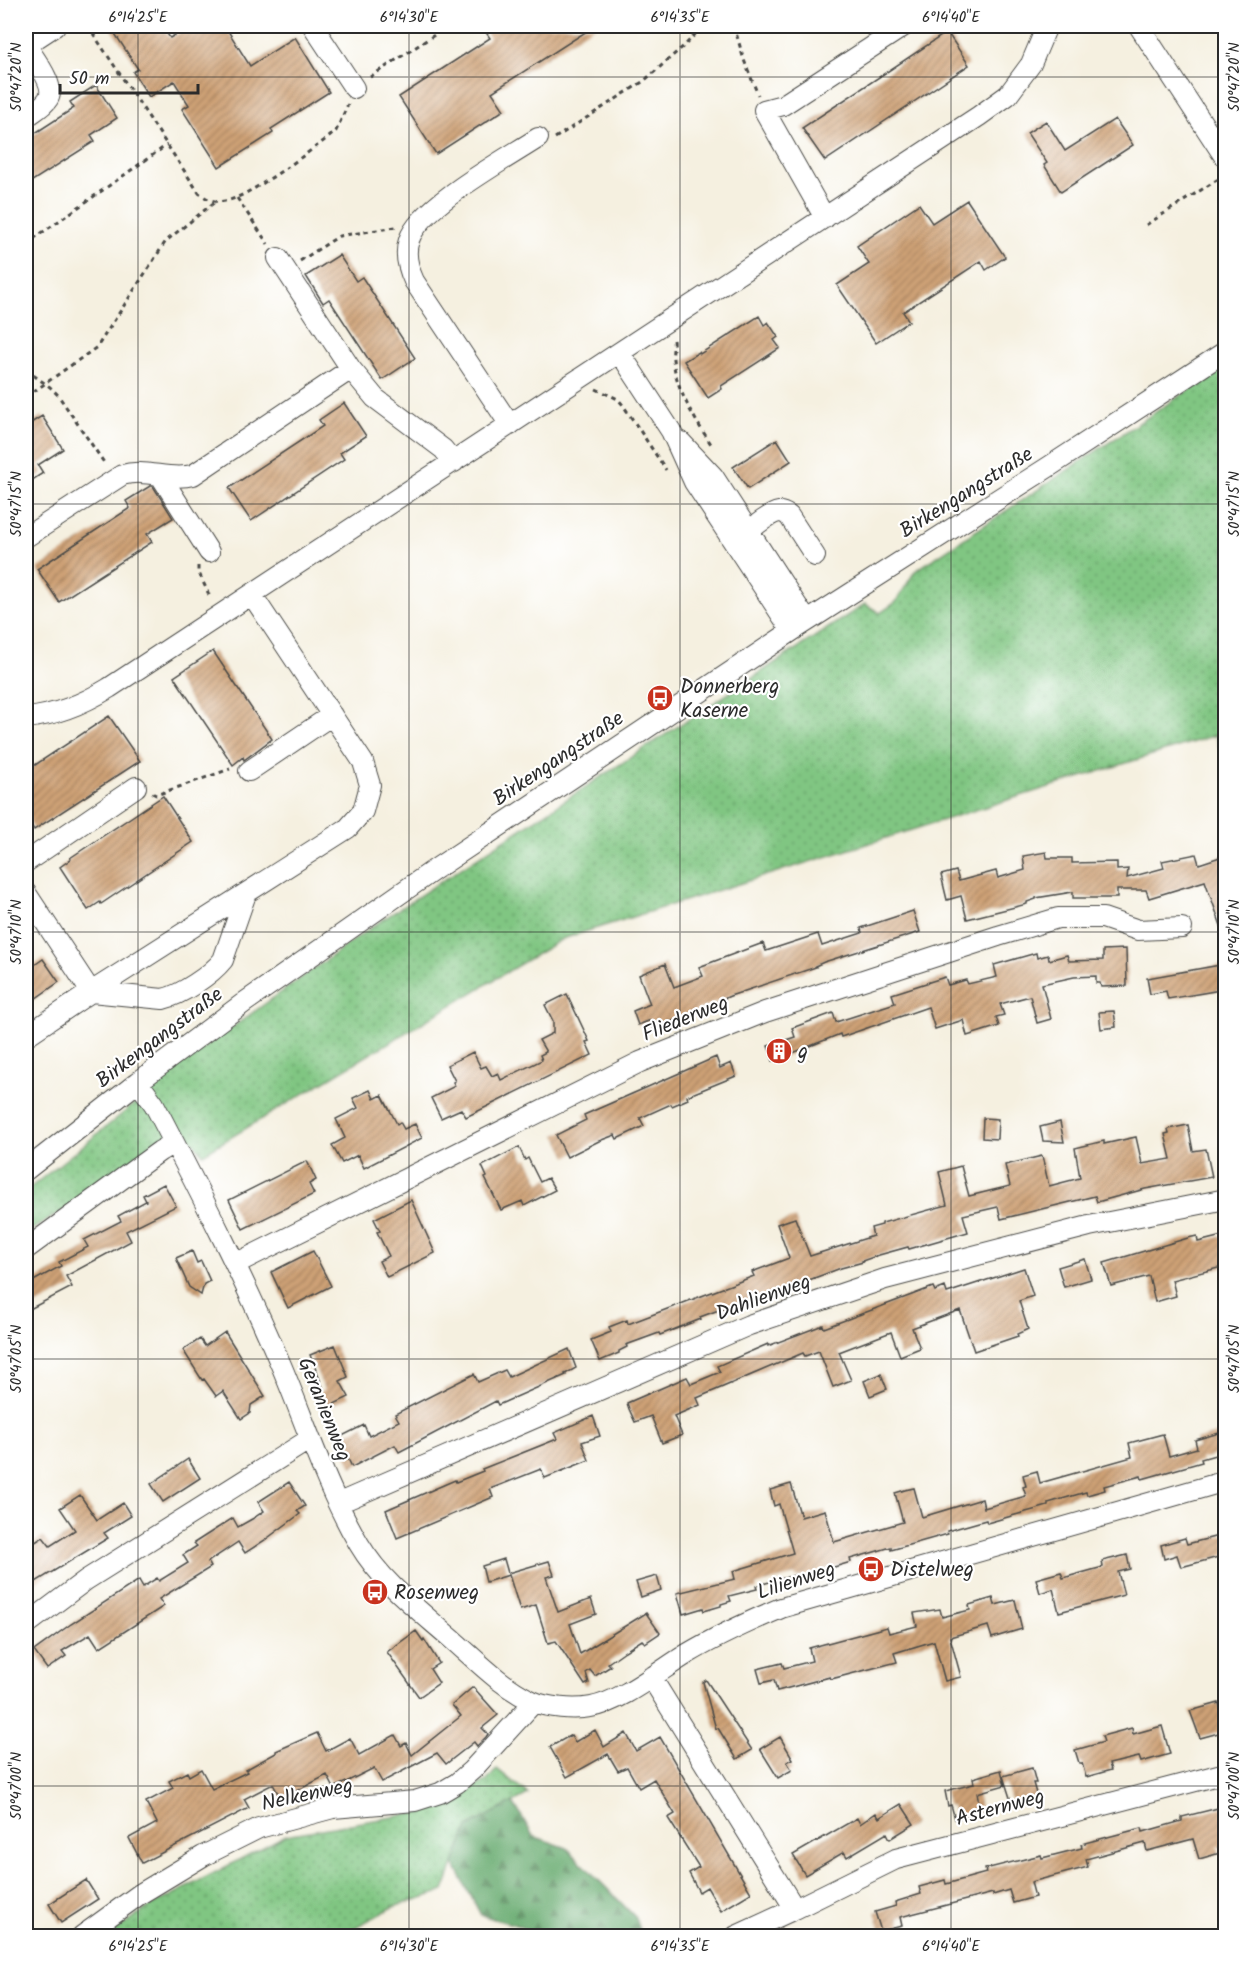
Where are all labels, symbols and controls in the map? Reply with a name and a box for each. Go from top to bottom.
text: 6°14'25"E [108,6,169,30]
text: 6°14'30"E [380,6,439,30]
text: 6°14'35"E [651,6,711,30]
text: 6°14'40"E [922,6,981,30]
text: 50°47'20"N [5,42,29,112]
text: 50°47'20"N [1223,42,1247,112]
scale bar [60,57,198,95]
text: 50 m [69,65,109,94]
street label: Birkengangstraße [893,439,1041,548]
text: 50°47'15"N [5,471,29,537]
text: 50°47'15"N [1223,471,1247,537]
place label: Donnerberg Kaserne [680,671,779,728]
bus stop icon: Donnerberg Kaserne [645,683,675,713]
street label: Birkengangstraße [486,703,632,816]
text: 50°47'10"N [5,899,29,965]
text: 50°47'10"N [1223,899,1247,965]
street label: Birkengangstraße [89,979,231,1097]
street label: Fliederweg [637,987,734,1052]
building icon: g [764,1036,794,1066]
place label: g [797,1036,808,1069]
street label: Dahlienweg [711,1266,816,1331]
text: 50°47'05"N [5,1325,29,1393]
text: 50°47'05"N [1223,1325,1247,1393]
street label: Geranienweg [288,1353,359,1466]
street label: Lilienweg [753,1553,840,1610]
bus stop icon: Distelweg [856,1554,886,1584]
place label: Distelweg [890,1554,974,1587]
bus stop icon: Rosenweg [360,1577,390,1607]
place label: Rosenweg [394,1577,479,1610]
text: 50°47'00"N [5,1752,29,1820]
text: 50°47'00"N [1223,1752,1247,1820]
street label: Nelkenweg [258,1770,356,1821]
street label: Asternweg [952,1781,1049,1836]
text: 6°14'25"E [108,1935,169,1959]
text: 6°14'30"E [380,1935,439,1959]
text: 6°14'35"E [651,1935,711,1959]
text: 6°14'40"E [922,1935,981,1959]

